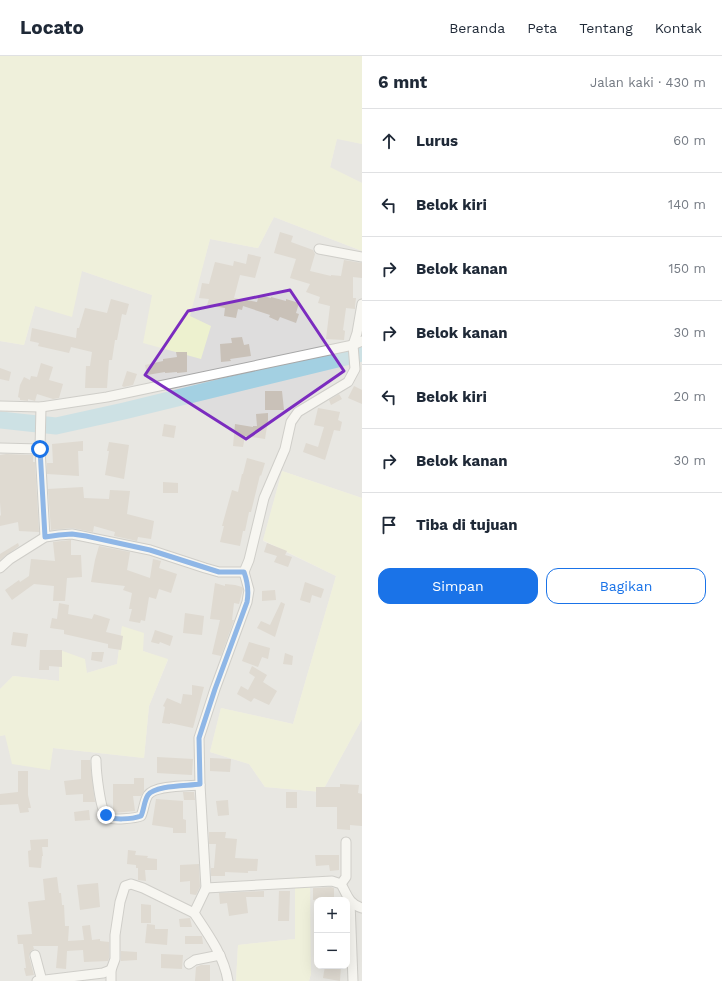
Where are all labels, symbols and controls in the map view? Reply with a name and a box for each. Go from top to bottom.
text: Locato [20,16,84,39]
text: Beranda [449,20,505,36]
text: Peta [527,20,557,36]
text: Tentang [579,20,633,36]
text: Kontak [655,20,702,36]
text: 6 mnt [378,72,427,92]
text: Jalan kaki · 430 m [590,75,706,90]
icon: ahead [378,130,400,152]
text: Lurus [416,132,458,150]
text: 60 m [673,133,706,148]
icon: left [378,194,400,216]
text: Belok kiri [416,196,487,214]
text: 140 m [668,197,706,212]
icon: right [378,258,400,280]
text: Belok kanan [416,260,507,278]
text: 150 m [668,261,706,276]
icon: right [378,322,400,344]
text: Belok kanan [416,324,507,342]
text: 30 m [674,325,706,340]
icon: left [378,386,400,408]
text: Belok kiri [416,388,487,406]
text: 20 m [674,389,706,404]
route start [31,440,49,458]
icon: right [378,450,400,472]
text: Belok kanan [416,452,507,470]
text: 30 m [674,453,706,468]
icon: arrive [378,514,400,536]
text: Tiba di tujuan [416,516,518,534]
button: Simpan [378,568,538,604]
button: Bagikan [546,568,706,604]
route end [97,806,115,824]
map controls [314,897,350,969]
button: + [314,897,350,933]
button: − [314,933,350,969]

